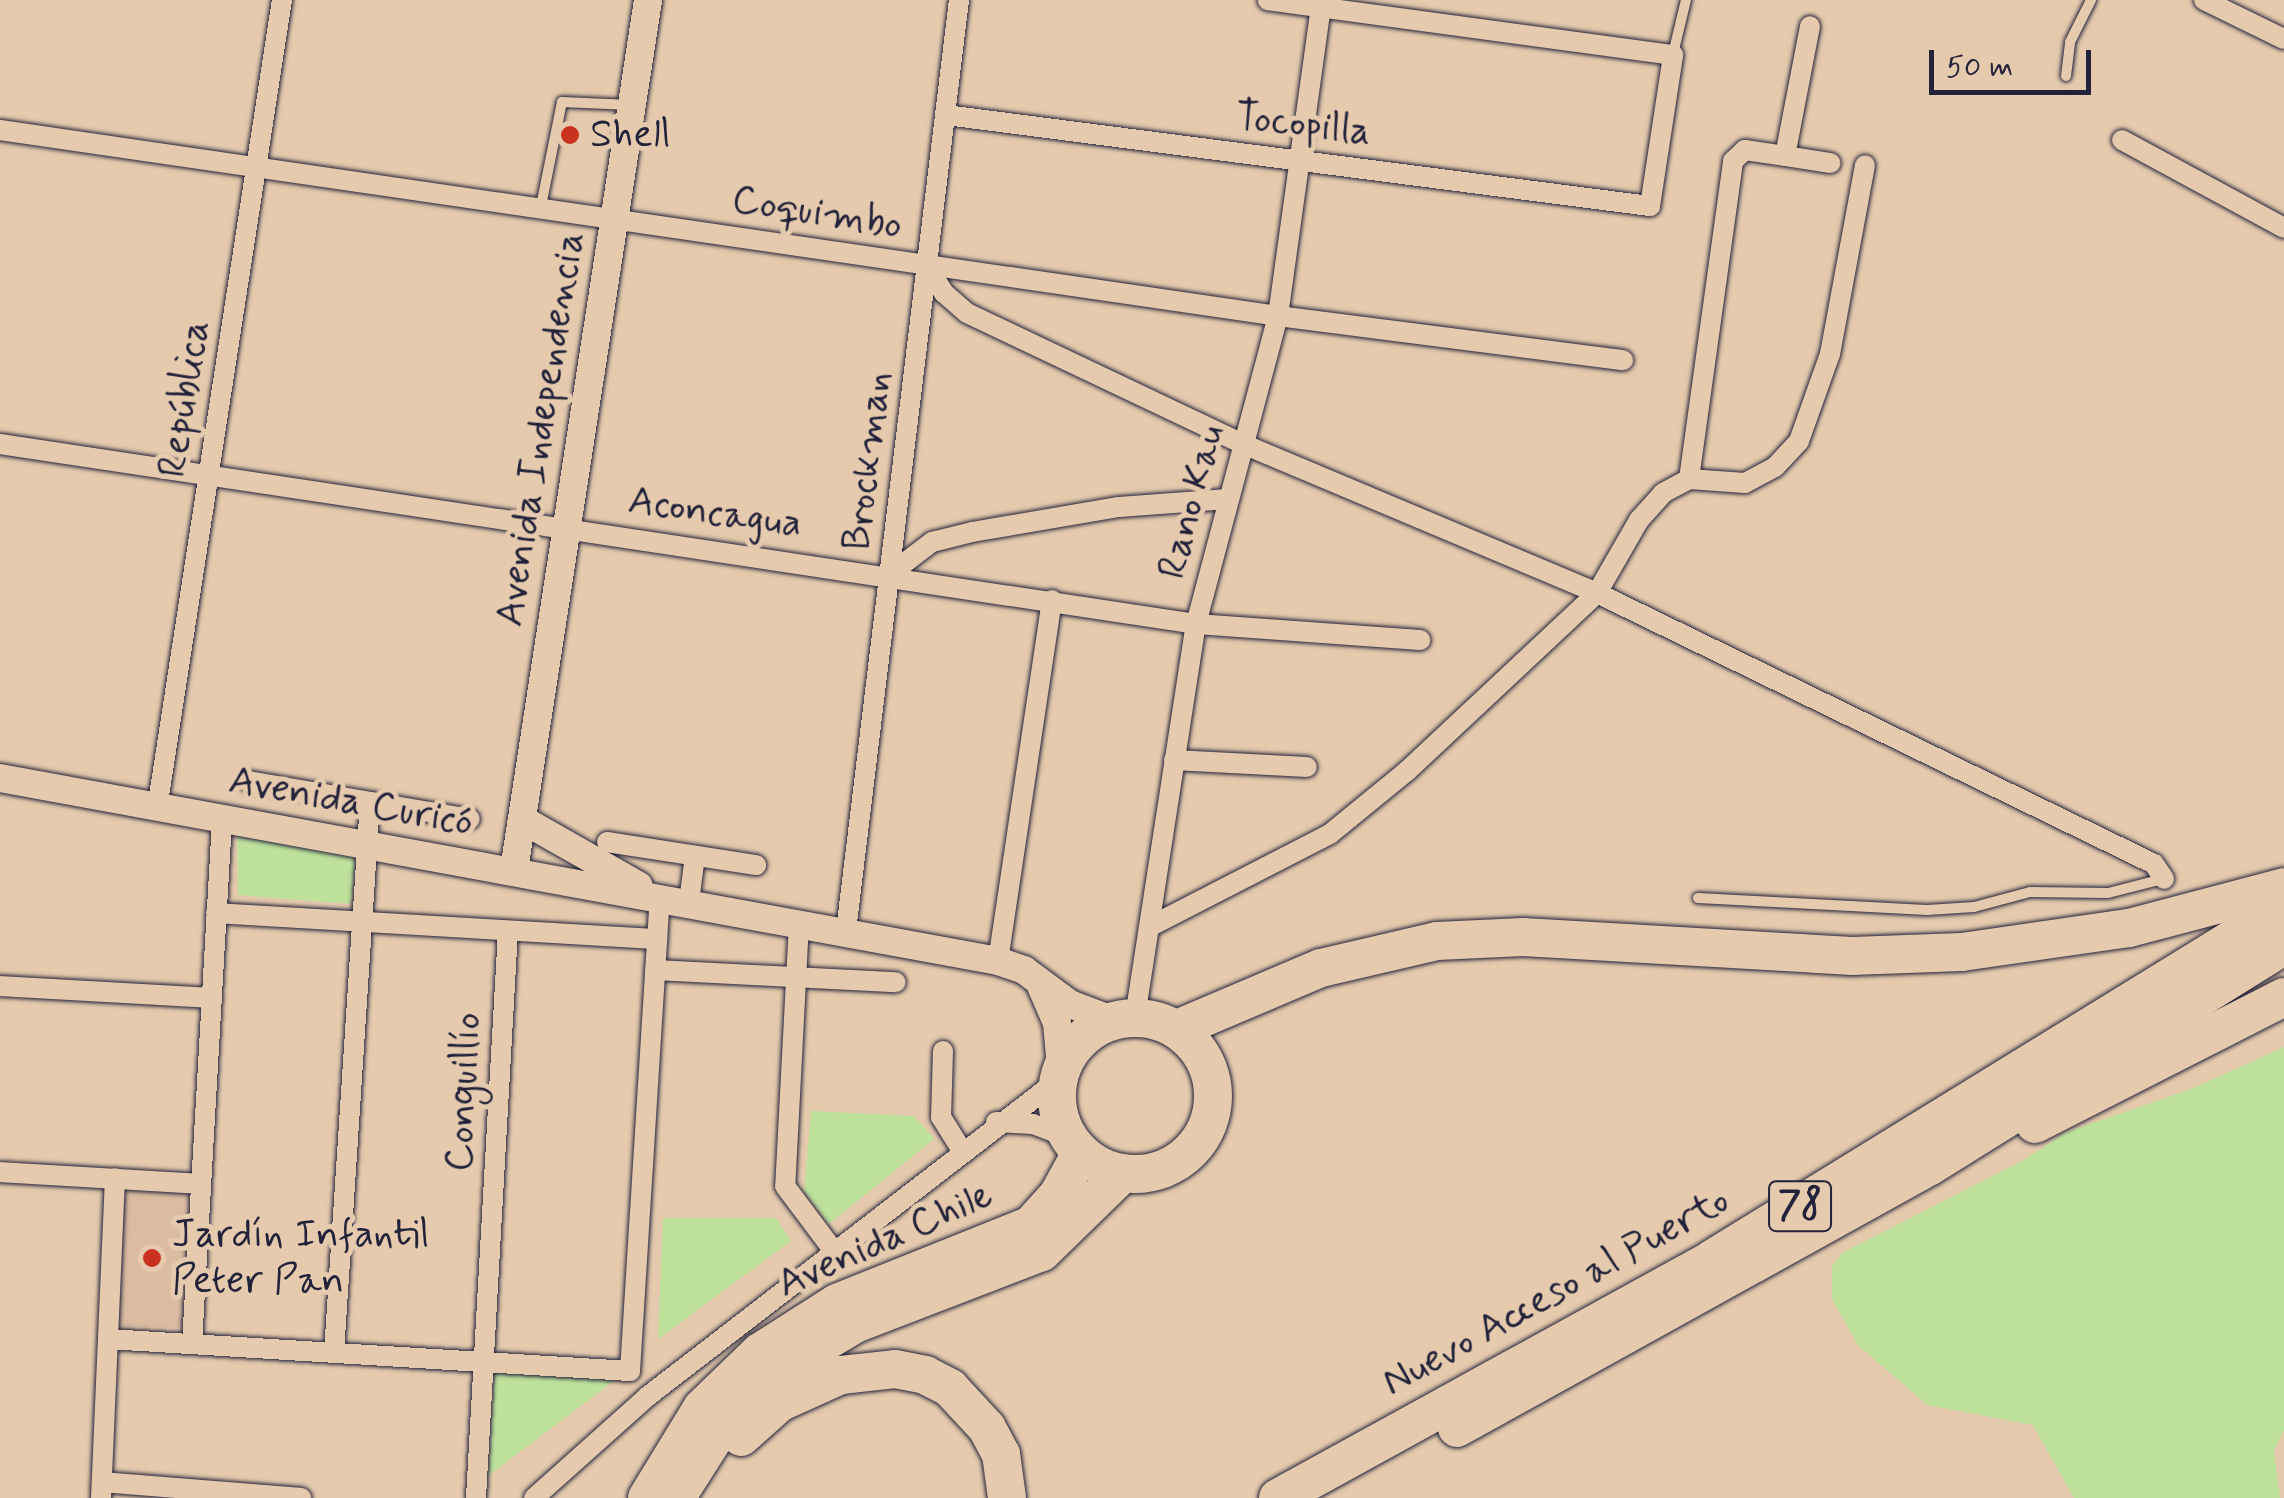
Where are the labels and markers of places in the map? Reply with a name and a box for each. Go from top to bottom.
place label: Shell [590,111,671,159]
marker: Shell [559,124,581,146]
place label: Jardín Infantil Peter Pan [172,1211,439,1305]
marker: Jardín Infantil Peter Pan [141,1247,163,1269]

